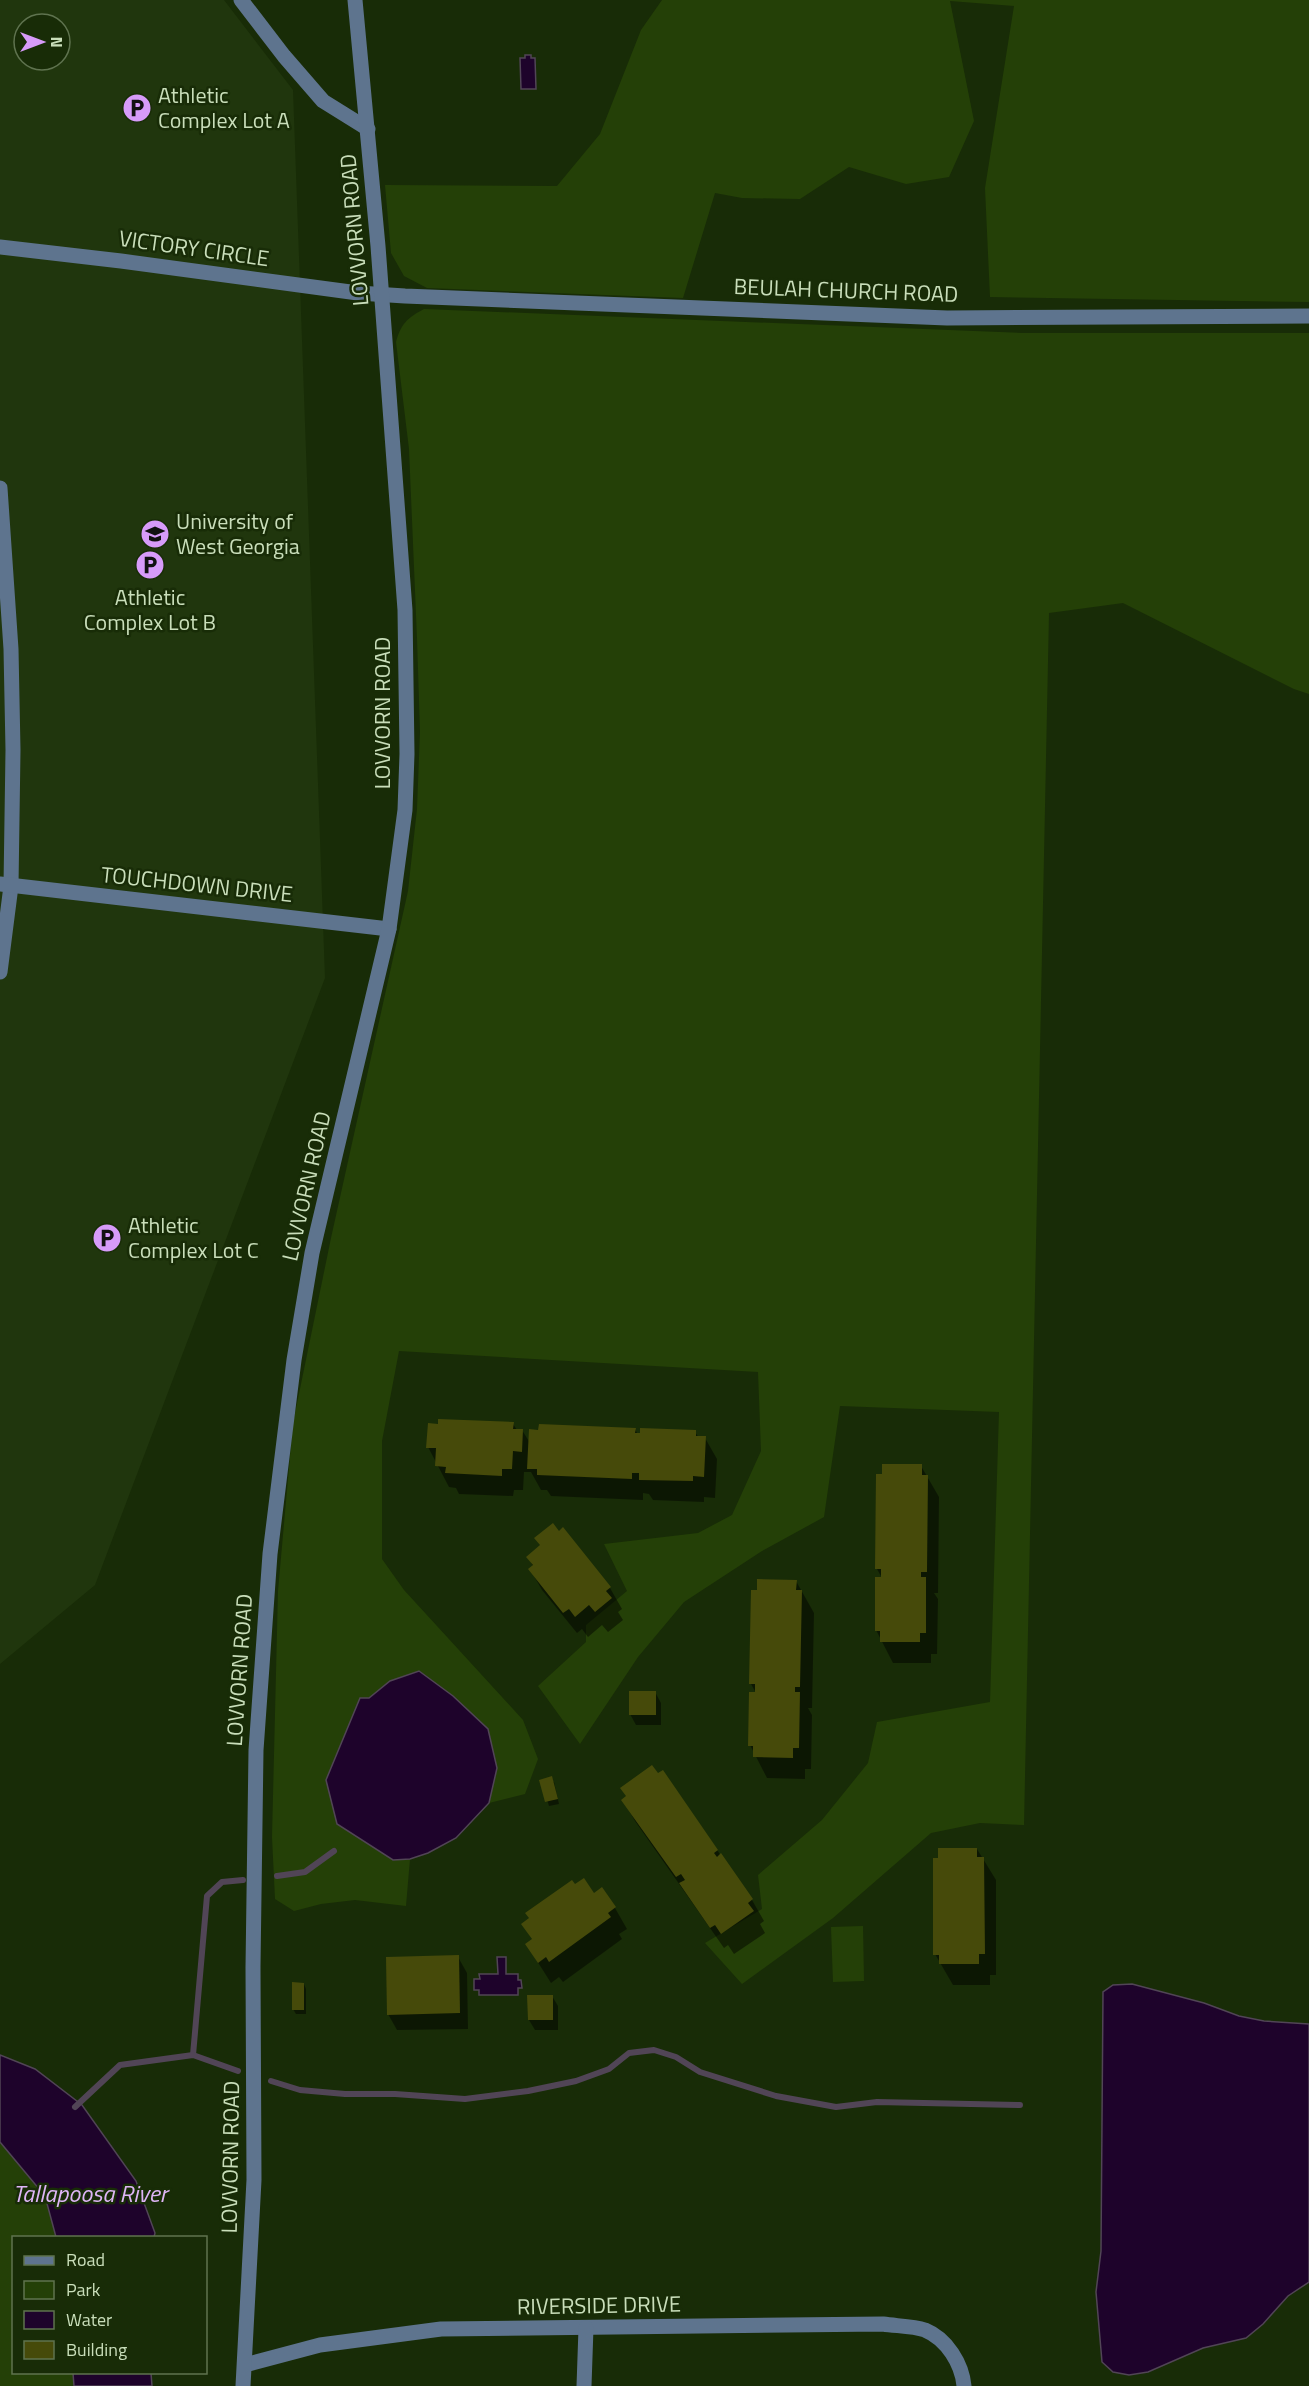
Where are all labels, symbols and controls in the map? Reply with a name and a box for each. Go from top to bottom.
north arrow [12,12,72,72]
text: N [45,36,69,48]
place label: Athletic Complex Lot A [158,78,290,137]
parking icon: Athletic Complex Lot A [121,92,153,124]
street label: LOVVORN ROAD [330,153,378,307]
street label: VICTORY CIRCLE [117,221,271,275]
street label: BEULAH CHURCH ROAD [733,269,959,311]
place label: University of West Georgia [176,504,300,563]
school or university icon: University of West Georgia [139,518,171,550]
parking icon: Athletic Complex Lot B [134,549,166,581]
place label: Athletic Complex Lot B [84,580,216,639]
street label: LOVVORN ROAD [365,637,399,789]
street label: TOUCHDOWN DRIVE [99,857,295,911]
street label: LOVVORN ROAD [272,1108,340,1264]
place label: Athletic Complex Lot C [128,1208,259,1267]
parking icon: Athletic Complex Lot C [91,1222,123,1254]
street label: LOVVORN ROAD [217,1593,261,1747]
street label: LOVVORN ROAD [212,2080,248,2234]
water label: Tallapoosa River [13,2175,171,2211]
legend [12,2236,207,2374]
text: Road [66,2246,105,2273]
text: Park [66,2276,101,2303]
street label: RIVERSIDE DRIVE [517,2287,681,2323]
text: Water [66,2306,112,2333]
text: Building [66,2336,127,2363]

